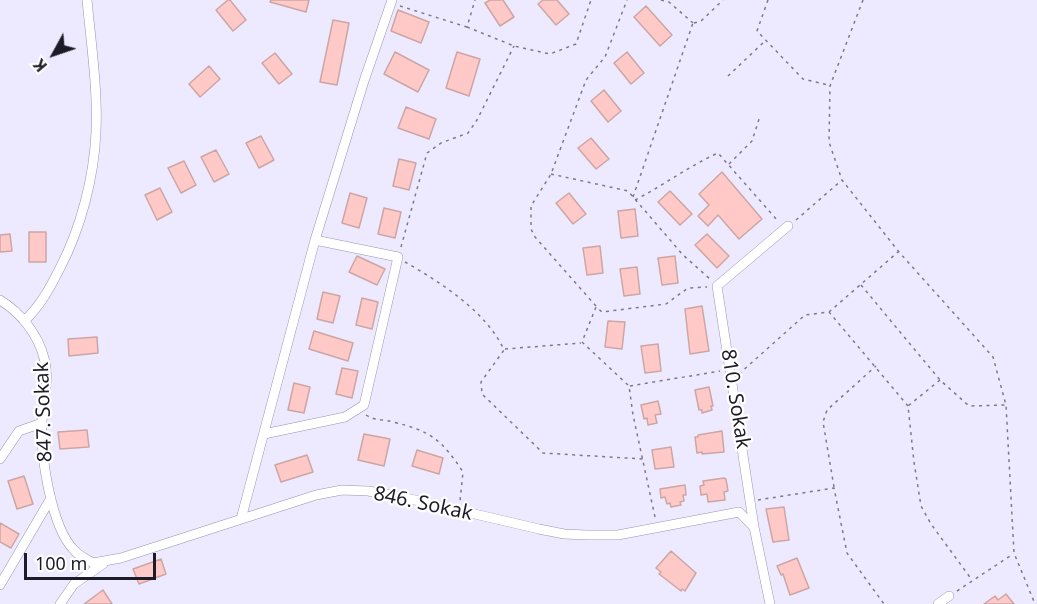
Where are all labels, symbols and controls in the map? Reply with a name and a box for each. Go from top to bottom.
north arrow [24,24,84,84]
text: K [28,54,52,77]
street label: 810. Sokak [715,347,755,451]
street label: 847. Sokak [30,361,58,463]
street label: 846. Sokak [371,482,475,526]
scale bar [27,541,159,579]
text: 100 m [35,551,87,575]

